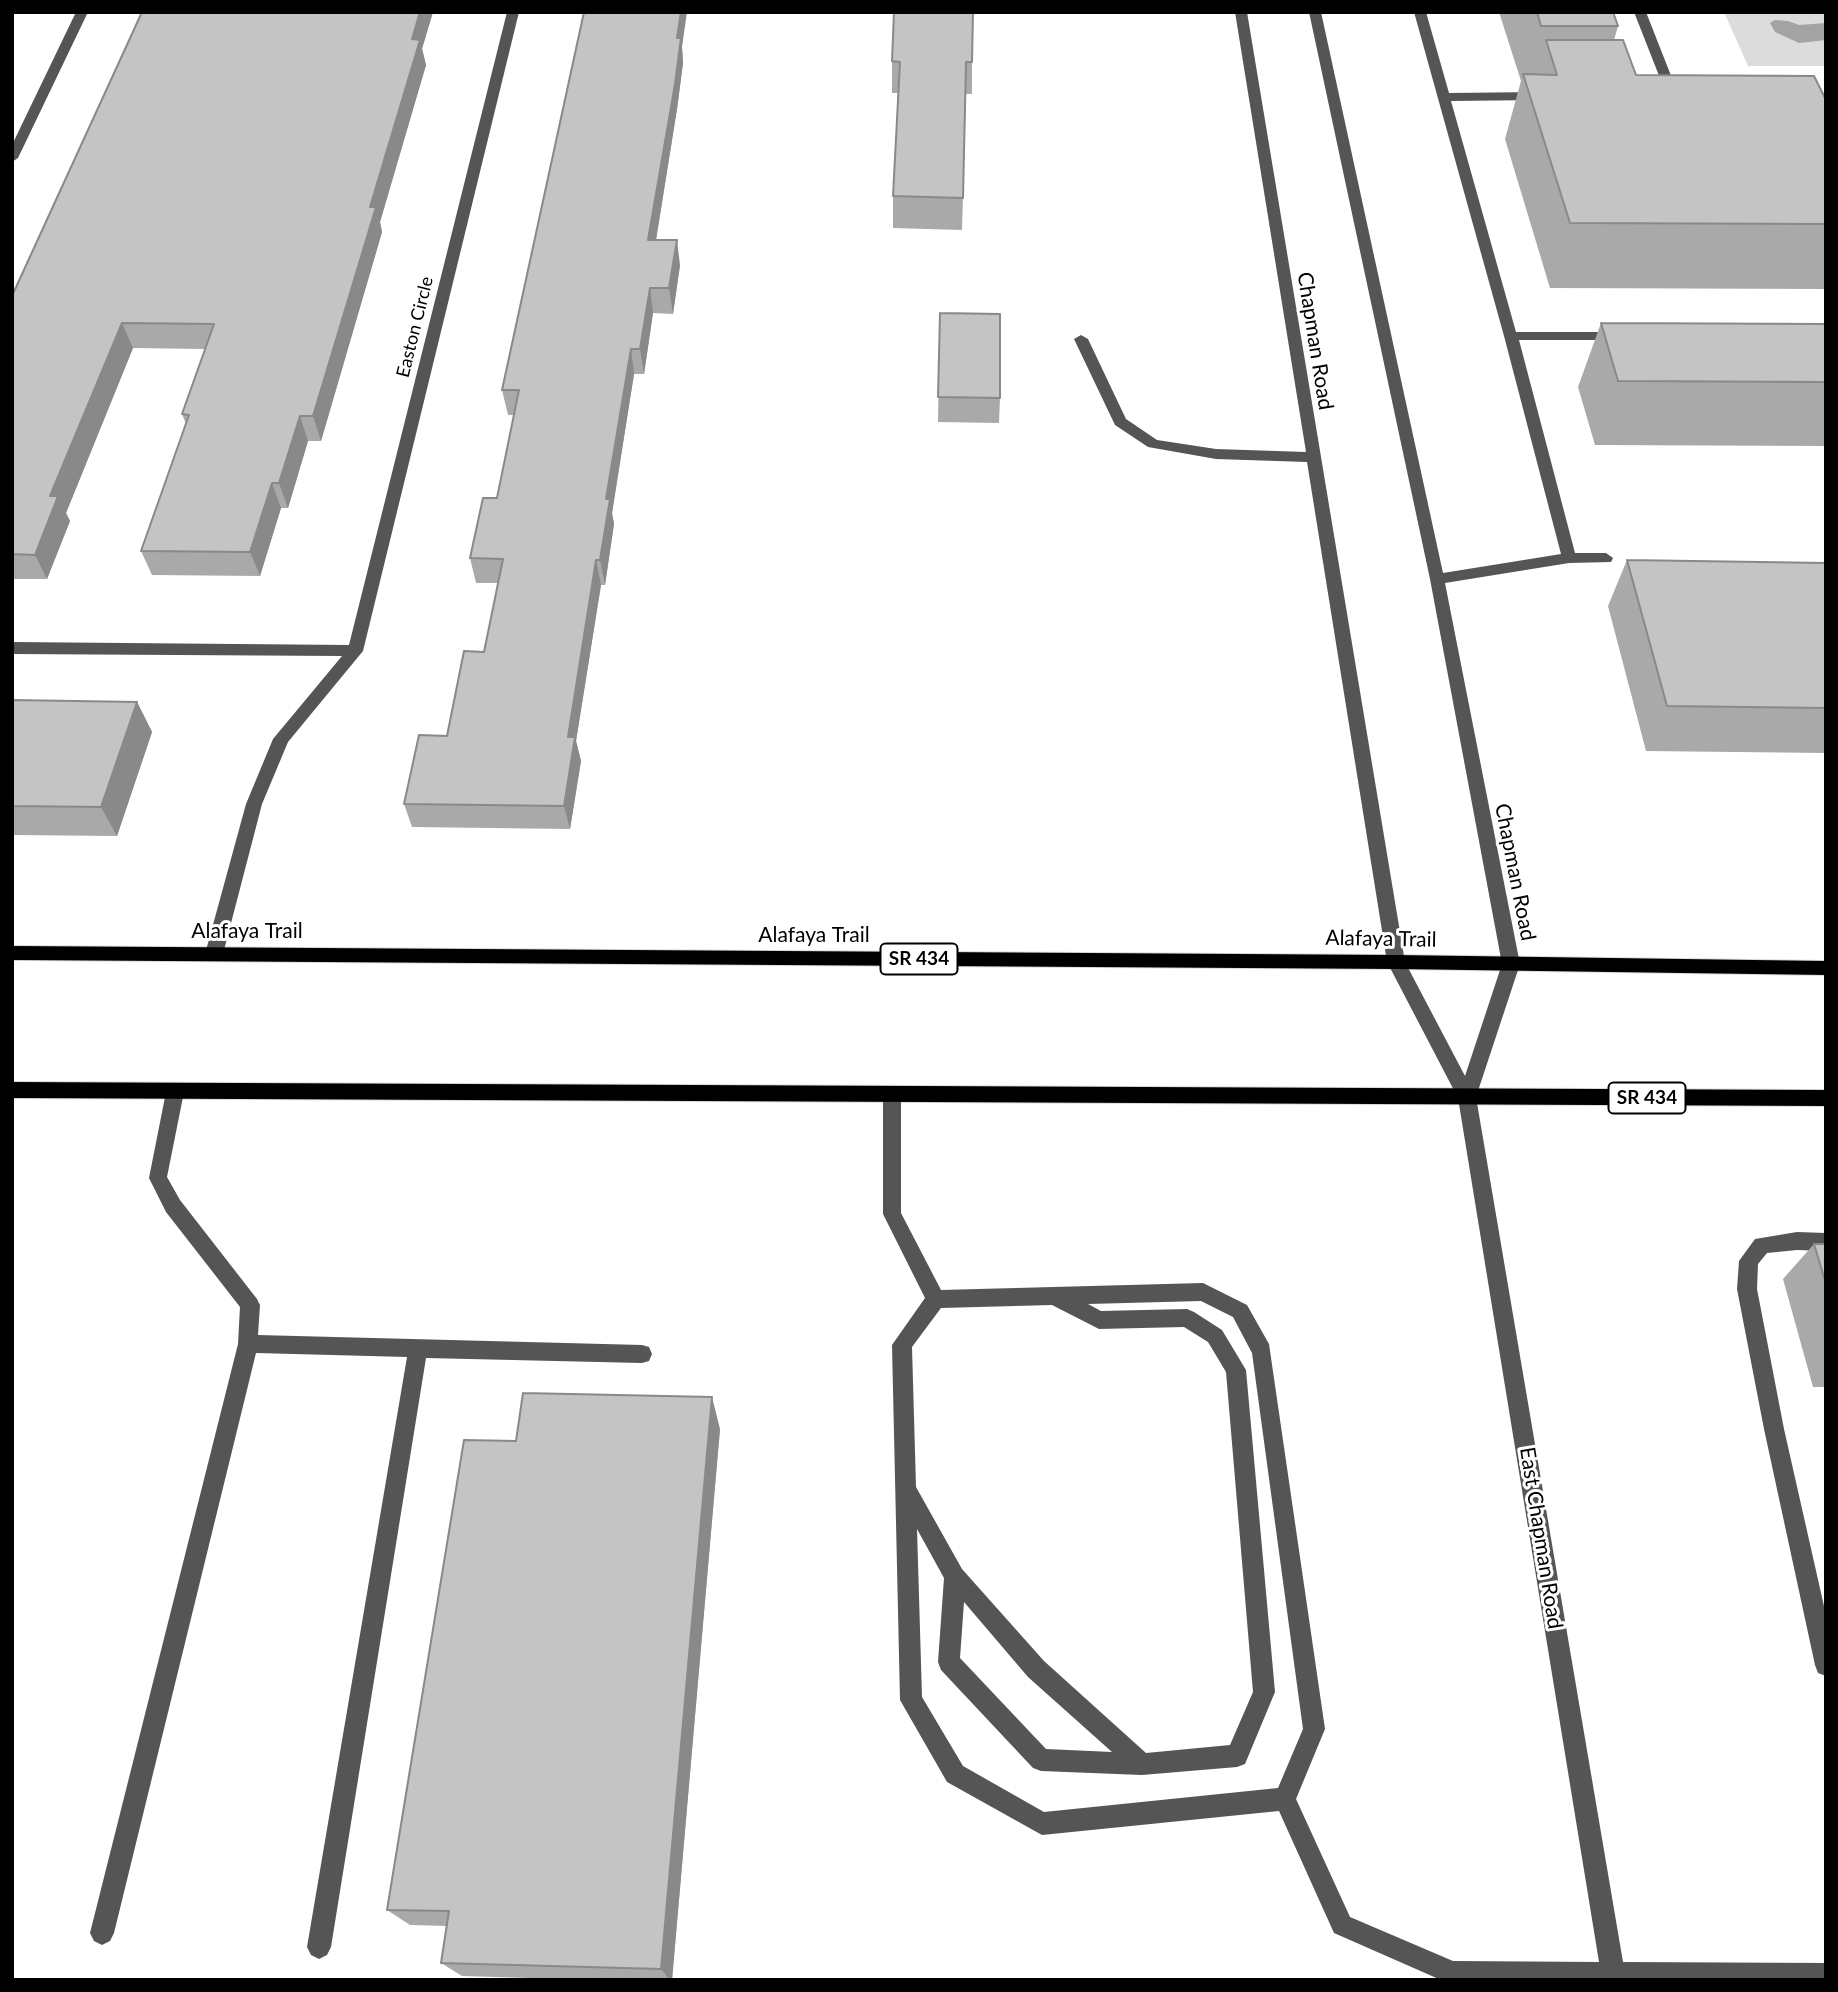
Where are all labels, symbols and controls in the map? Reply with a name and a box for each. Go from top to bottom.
street label: Chapman Road [1292,270,1338,412]
street label: Easton Circle [392,274,438,380]
street label: Chapman Road [1489,801,1541,943]
street label: Alafaya Trail [191,918,303,944]
street label: Alafaya Trail [758,922,870,948]
street label: Alafaya Trail [1325,925,1437,953]
road number: SR 434 [880,944,958,974]
road number: SR 434 [1608,1082,1686,1114]
street label: East Chapman Road [1514,1445,1568,1631]

